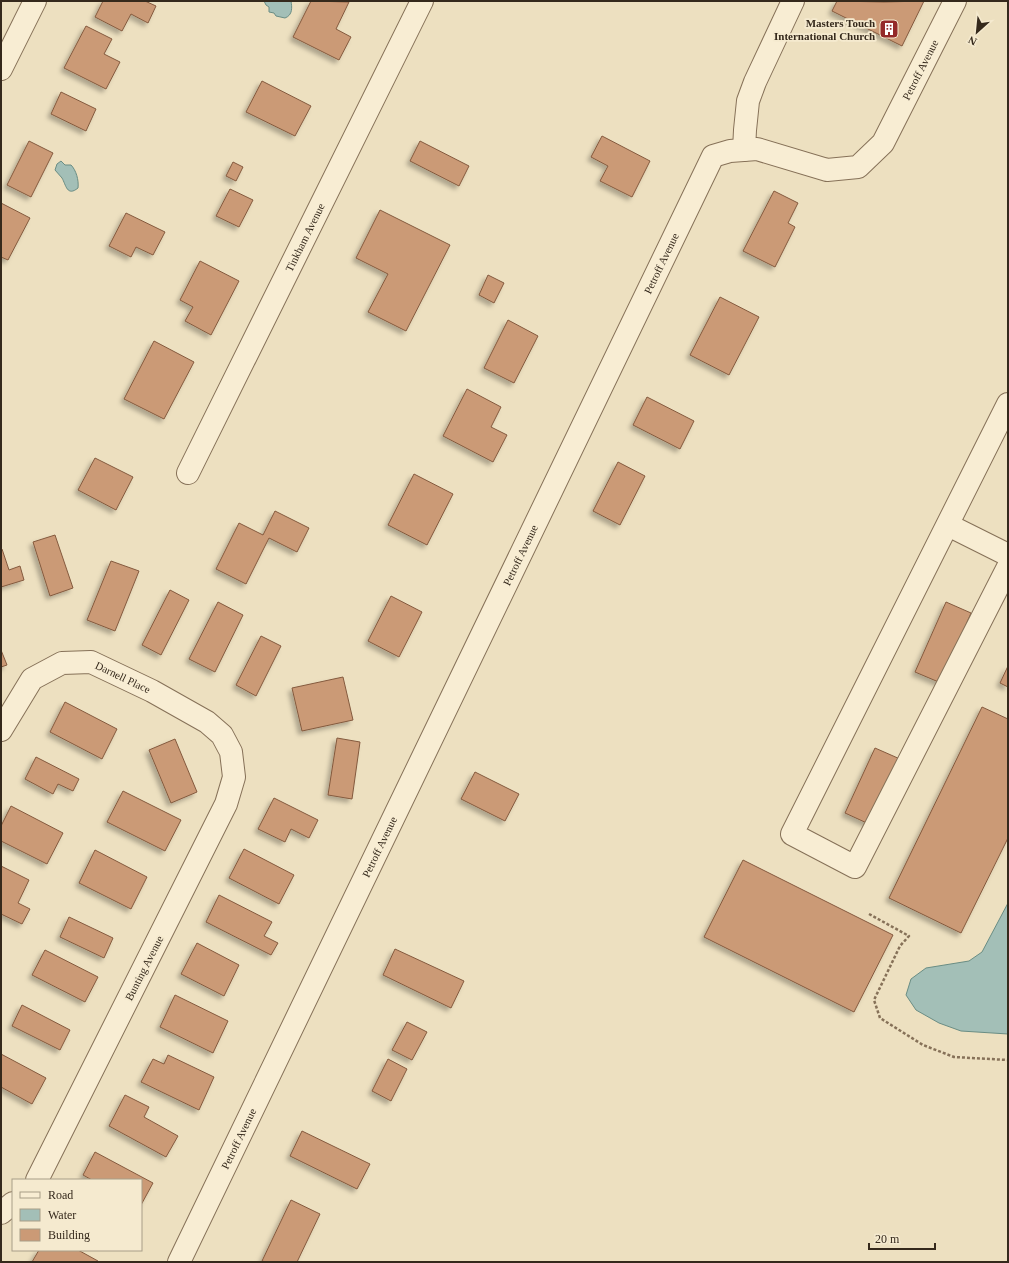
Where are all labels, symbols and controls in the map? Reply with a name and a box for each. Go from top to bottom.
north arrow [957,12,997,52]
place label: Masters Touch International Church [774,17,875,42]
building icon: Masters Touch International Church [878,18,900,40]
text: N [966,34,979,48]
street label: Petroff Avenue [900,37,940,102]
street label: Tinkham Avenue [283,201,327,274]
street label: Petroff Avenue [641,231,681,296]
street label: Petroff Avenue [501,523,540,587]
street label: Darnell Place [93,659,152,695]
street label: Petroff Avenue [360,814,399,879]
street label: Bunting Avenue [123,934,166,1002]
street label: Petroff Avenue [219,1106,258,1171]
legend [12,1179,142,1251]
text: Road [48,1188,73,1202]
text: Water [48,1208,76,1222]
scale bar [869,1225,935,1251]
text: Building [48,1228,90,1242]
text: 20 m [875,1232,900,1246]

